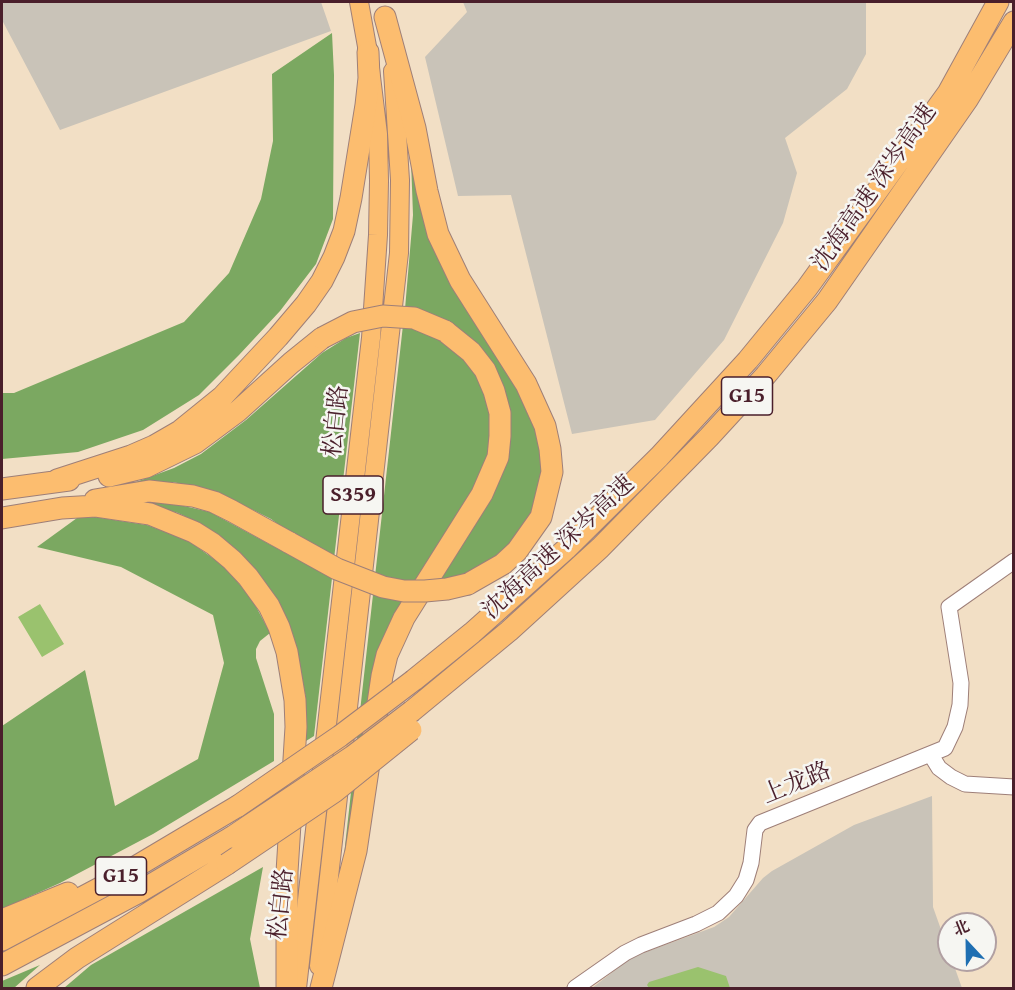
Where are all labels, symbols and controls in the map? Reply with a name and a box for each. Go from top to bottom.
street label: 沈海高速 深岑高速 [807,99,943,277]
road number: G15 [722,377,772,415]
street label: 松白路 [319,384,355,458]
street label: 沈海高速 深岑高速 [477,470,641,626]
road number: S359 [323,476,383,514]
street label: 上龙路 [758,757,836,811]
road number: G15 [96,857,146,895]
street label: 松白路 [264,867,300,941]
north arrow [937,912,997,972]
text: 北 [949,913,973,941]

